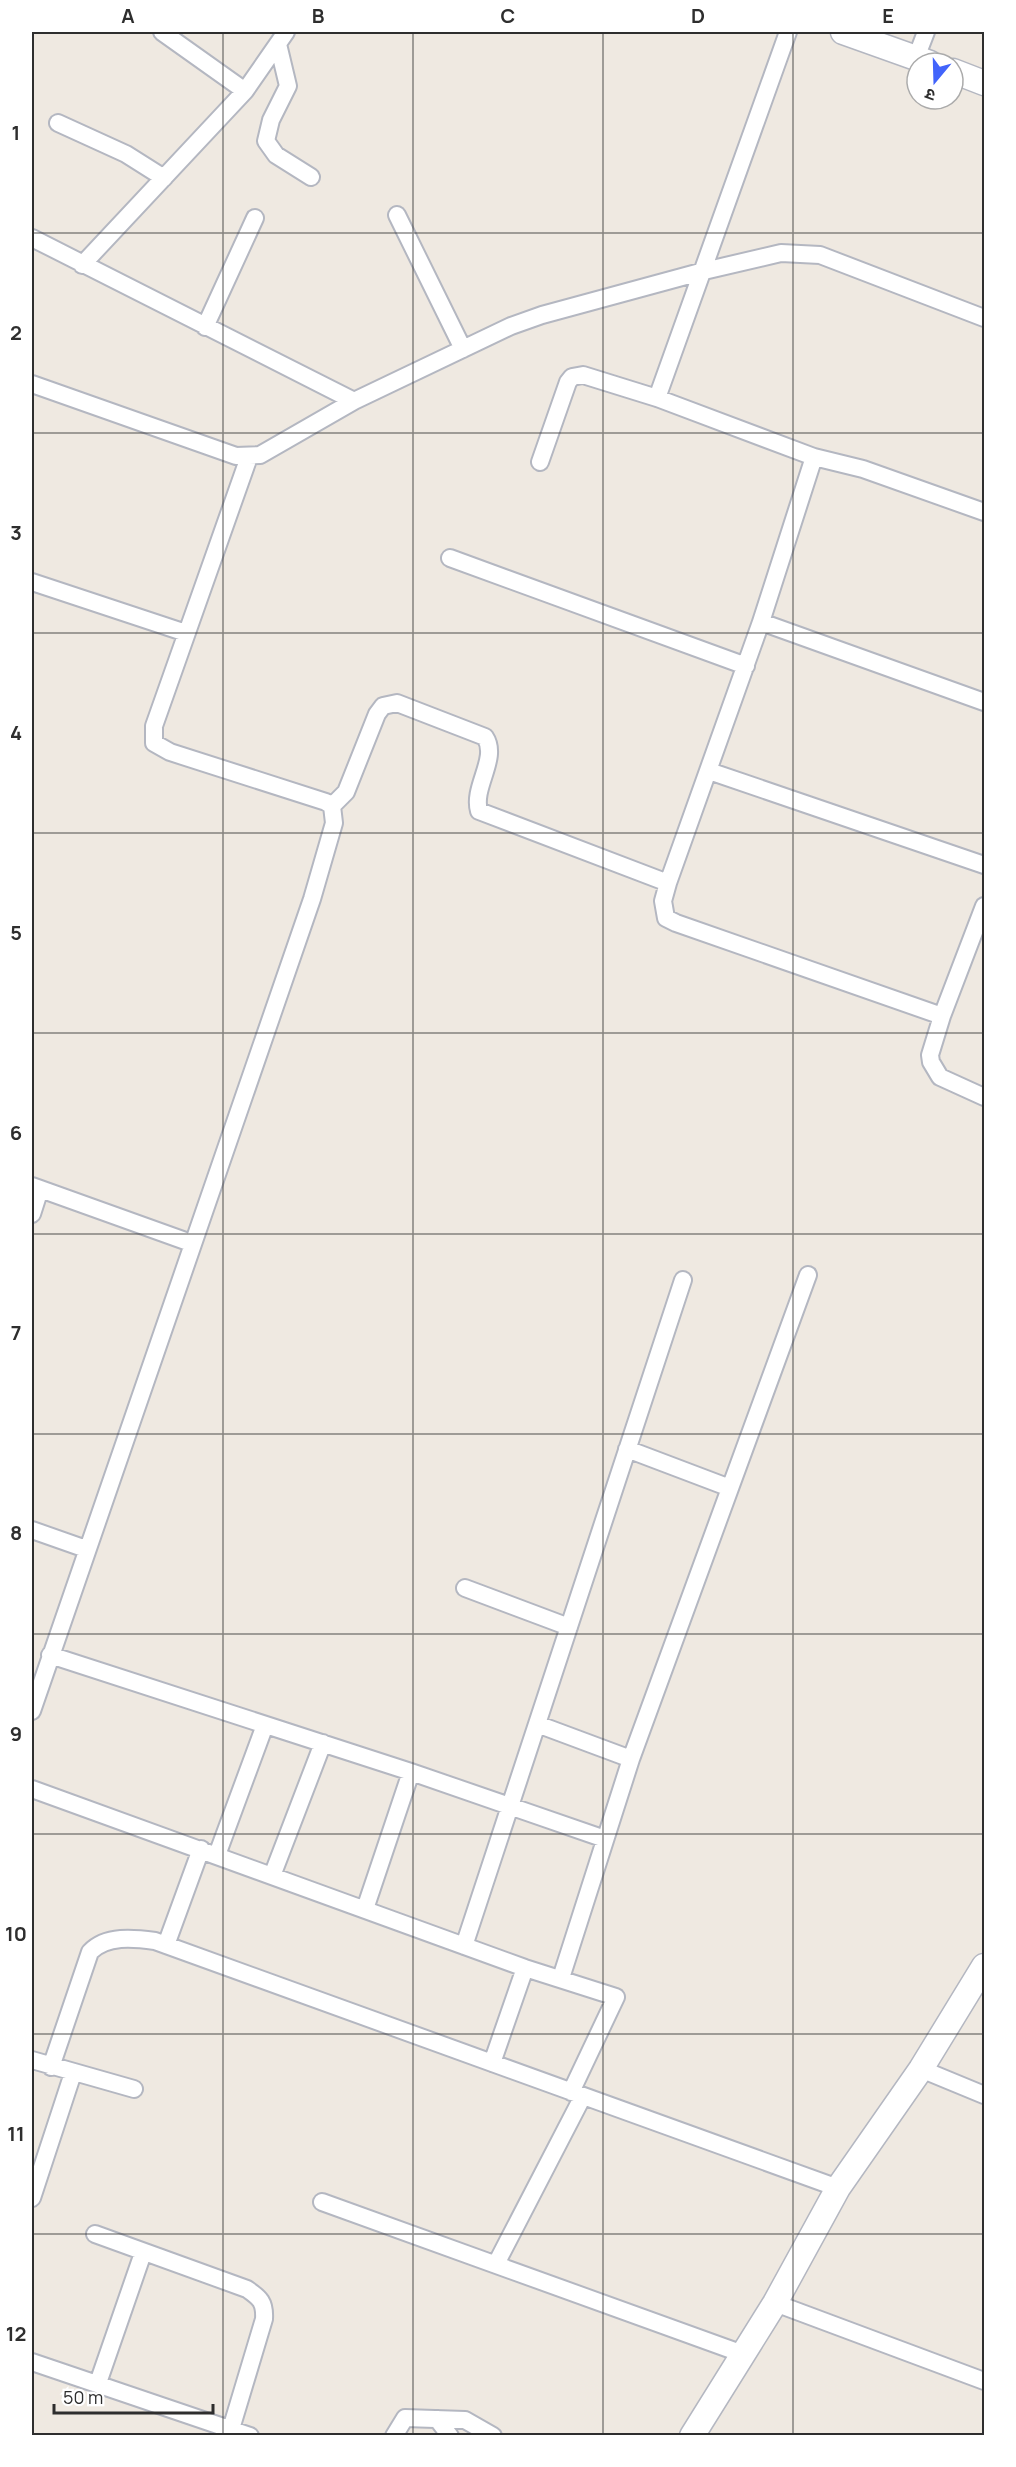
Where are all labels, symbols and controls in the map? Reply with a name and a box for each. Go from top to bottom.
text: A [121,2,135,29]
text: B [312,2,325,29]
text: C [501,2,515,29]
text: D [691,2,705,29]
text: E [882,2,894,29]
north arrow [905,51,965,111]
text: उ [922,83,938,107]
text: 1 [12,119,20,146]
text: 2 [10,319,22,346]
text: 3 [10,519,22,546]
text: 4 [10,719,22,746]
text: 5 [10,919,22,946]
text: 6 [10,1119,22,1146]
text: 7 [11,1319,21,1346]
text: 8 [10,1519,22,1546]
text: 9 [10,1720,22,1747]
text: 10 [5,1920,27,1947]
text: 11 [7,2120,25,2147]
text: 12 [6,2320,26,2347]
scale bar [54,2377,213,2415]
text: 50 m [63,2385,103,2409]

